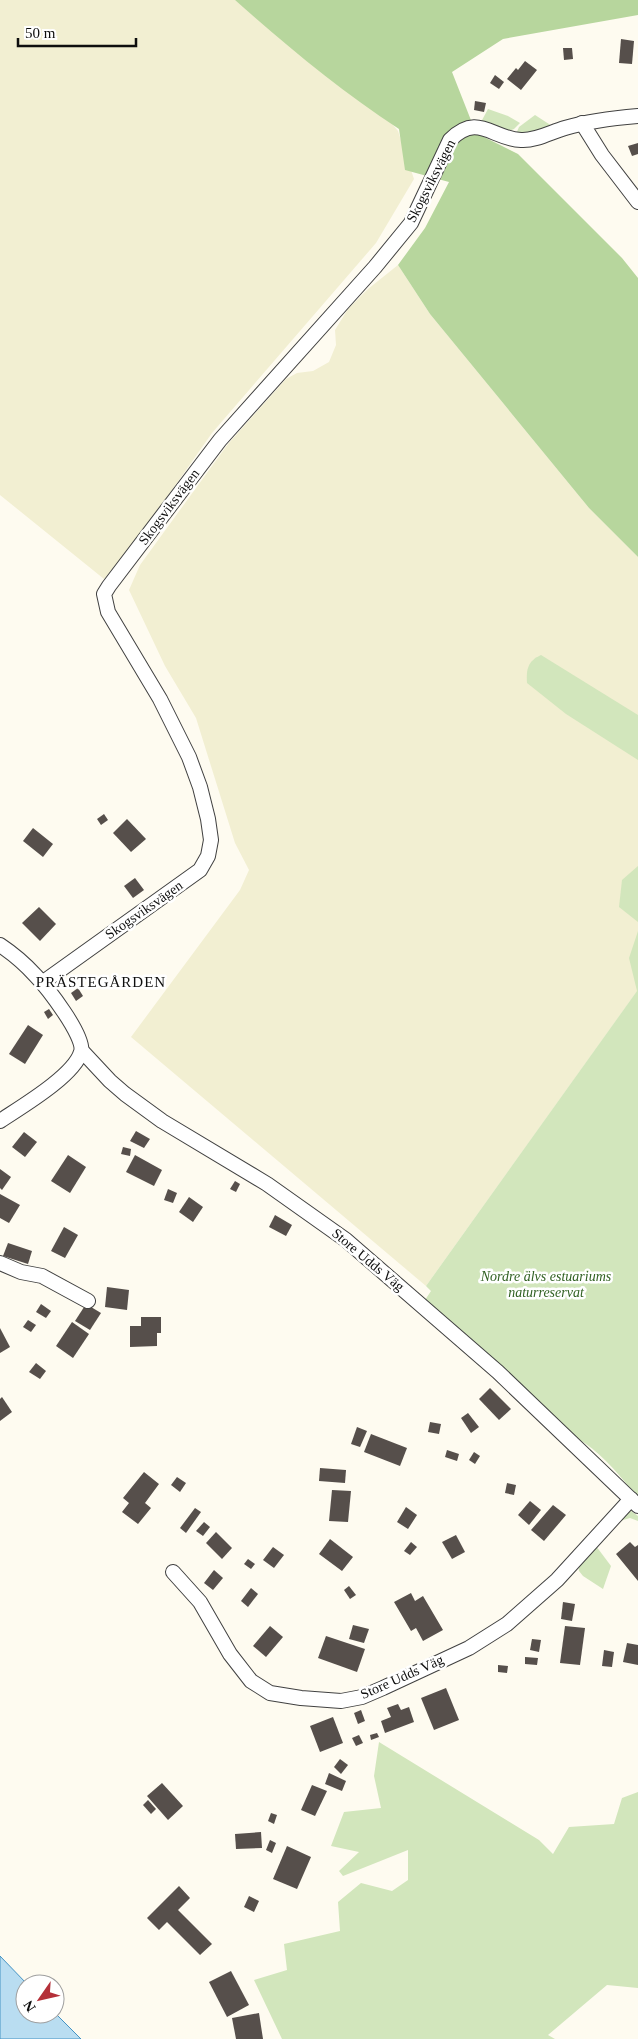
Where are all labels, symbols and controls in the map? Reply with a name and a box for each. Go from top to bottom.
scale bar [18,15,135,47]
text: 50 m [25,25,56,41]
street label: Skogsviksvägen [404,137,458,225]
street label: Skogsviksvägen [136,466,202,548]
street label: Skogsviksvägen [102,878,186,942]
district label: PRÄSTEGÅRDEN [36,974,166,990]
street label: Store Udds Väg [329,1226,407,1294]
park label: Nordre älvs estuariums naturreservat [480,1269,612,1300]
street label: Store Udds Väg [358,1652,446,1702]
north arrow [15,1974,65,2024]
text: N [21,1998,39,2014]

